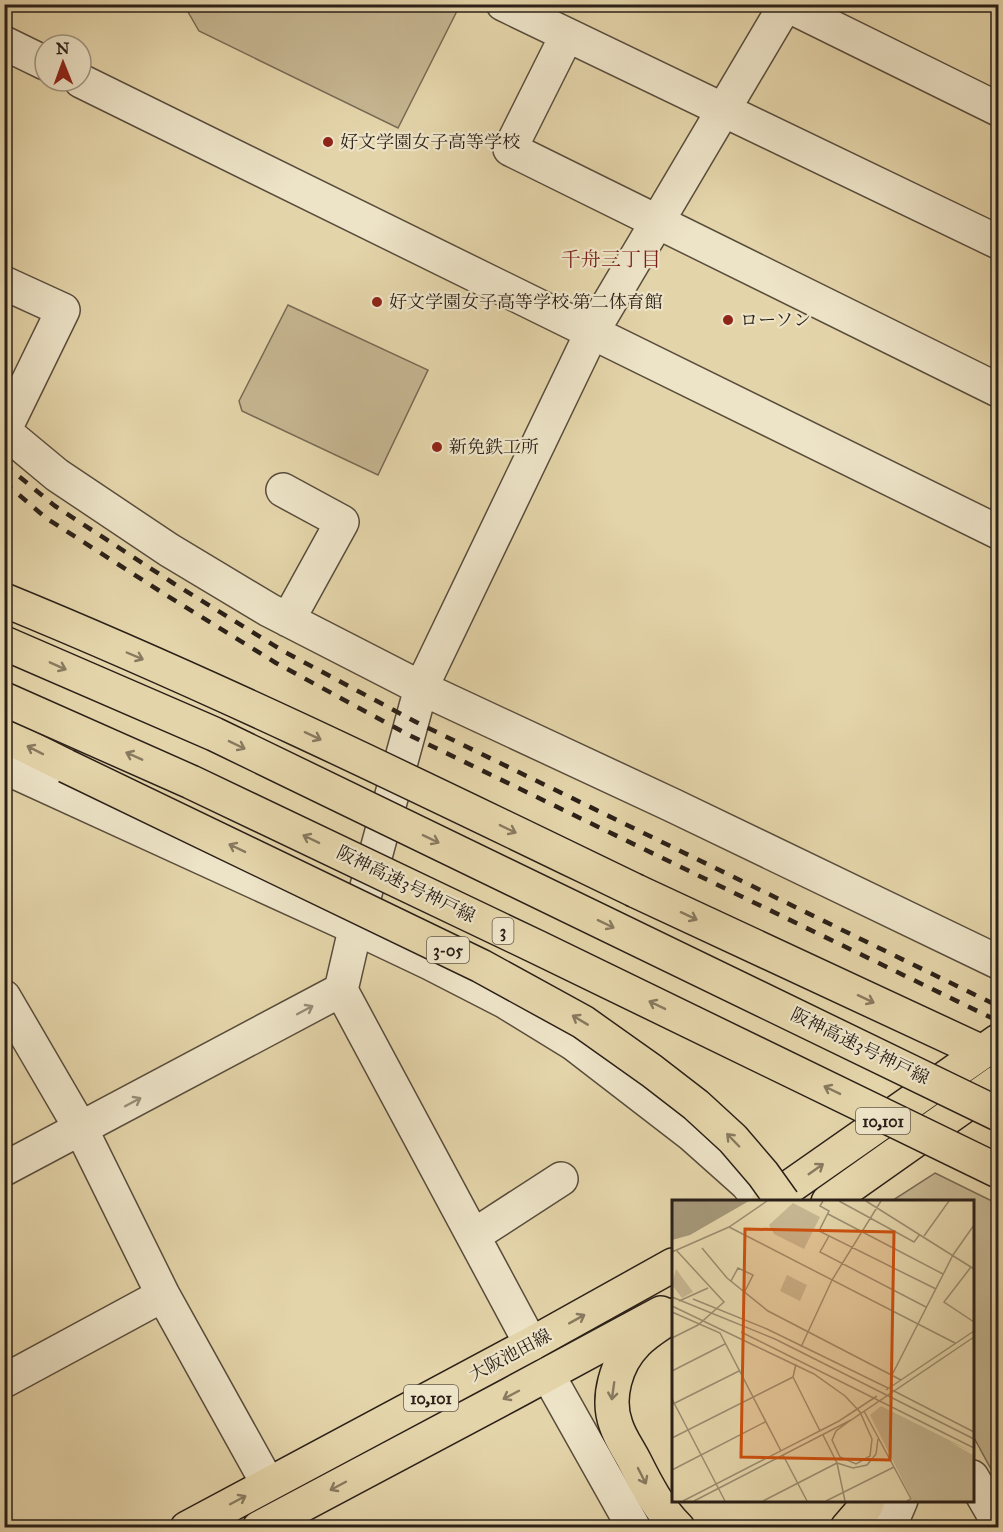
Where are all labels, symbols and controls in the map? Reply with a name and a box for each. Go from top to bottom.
north arrow [33,33,93,93]
text: N [56,39,70,58]
place label: 好文学園女子高等学校 [340,131,520,153]
marker: 好文学園女子高等学校 [321,135,335,149]
district label: 千舟三丁目 [561,247,661,271]
place label: 好文学園女子高等学校 第二体育館 [389,291,663,313]
marker: 好文学園女子高等学校 第二体育館 [370,295,384,309]
place label: ローソン [740,309,811,331]
marker: ローソン [721,313,735,327]
place label: 新免鉄工所 [449,436,539,458]
marker: 新免鉄工所 [430,440,444,454]
one-way arrow [126,651,144,662]
one-way arrow [49,660,67,672]
one-way arrow [304,730,322,742]
one-way arrow [227,739,245,751]
one-way arrow [26,744,44,756]
one-way arrow [126,750,144,762]
one-way arrow [499,824,517,836]
one-way arrow [302,832,320,844]
one-way arrow [421,833,439,845]
street label: 阪神高速3号神戸線 [333,841,479,927]
one-way arrow [228,842,246,854]
one-way arrow [680,912,698,923]
road number: 3 [492,918,514,944]
one-way arrow [597,918,615,930]
road number: 3-05 [427,937,469,963]
one-way arrow [856,993,874,1005]
one-way arrow [649,999,666,1011]
street label: 阪神高速3号神戸線 [787,1003,933,1089]
one-way arrow [296,1004,313,1016]
one-way arrow [572,1014,589,1026]
one-way arrow [824,1084,842,1095]
one-way arrow [124,1095,142,1107]
road number: 10,101 [856,1108,910,1134]
one-way arrow [726,1133,740,1148]
one-way arrow [807,1163,823,1175]
inset map [672,1200,973,1502]
one-way arrow [568,1313,585,1325]
street label: 大阪池田線 [465,1324,555,1386]
one-way arrow [608,1381,619,1400]
road number: 10,101 [404,1385,458,1411]
one-way arrow [503,1389,520,1401]
one-way arrow [637,1467,648,1485]
one-way arrow [330,1480,348,1492]
one-way arrow [229,1494,247,1505]

